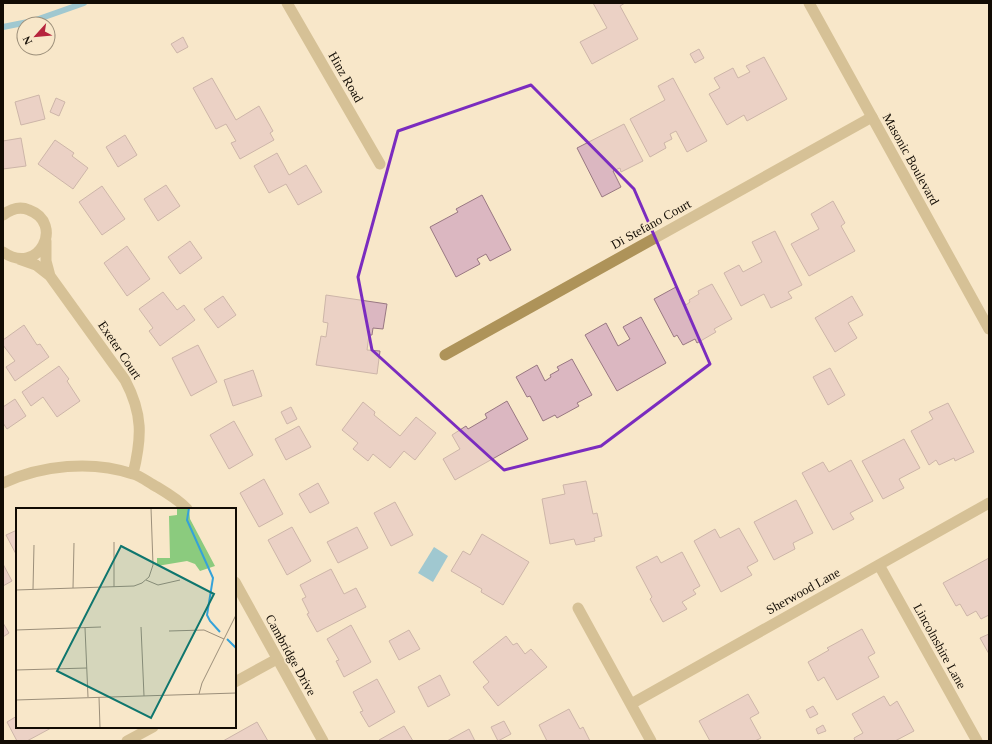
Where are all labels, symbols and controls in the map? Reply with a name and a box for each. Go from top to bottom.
north arrow [16,16,56,56]
text: N [20,34,34,47]
street label: Hinz Road [326,49,367,105]
street label: Masonic Boulevard [880,111,943,208]
street label: Di Stefano Court [609,196,694,252]
street label: Exeter Court [95,318,145,382]
inset map [16,508,236,728]
street label: Sherwood Lane [764,564,843,617]
street label: Lincolnshire Lane [910,601,970,691]
street label: Cambridge Drive [262,612,320,698]

